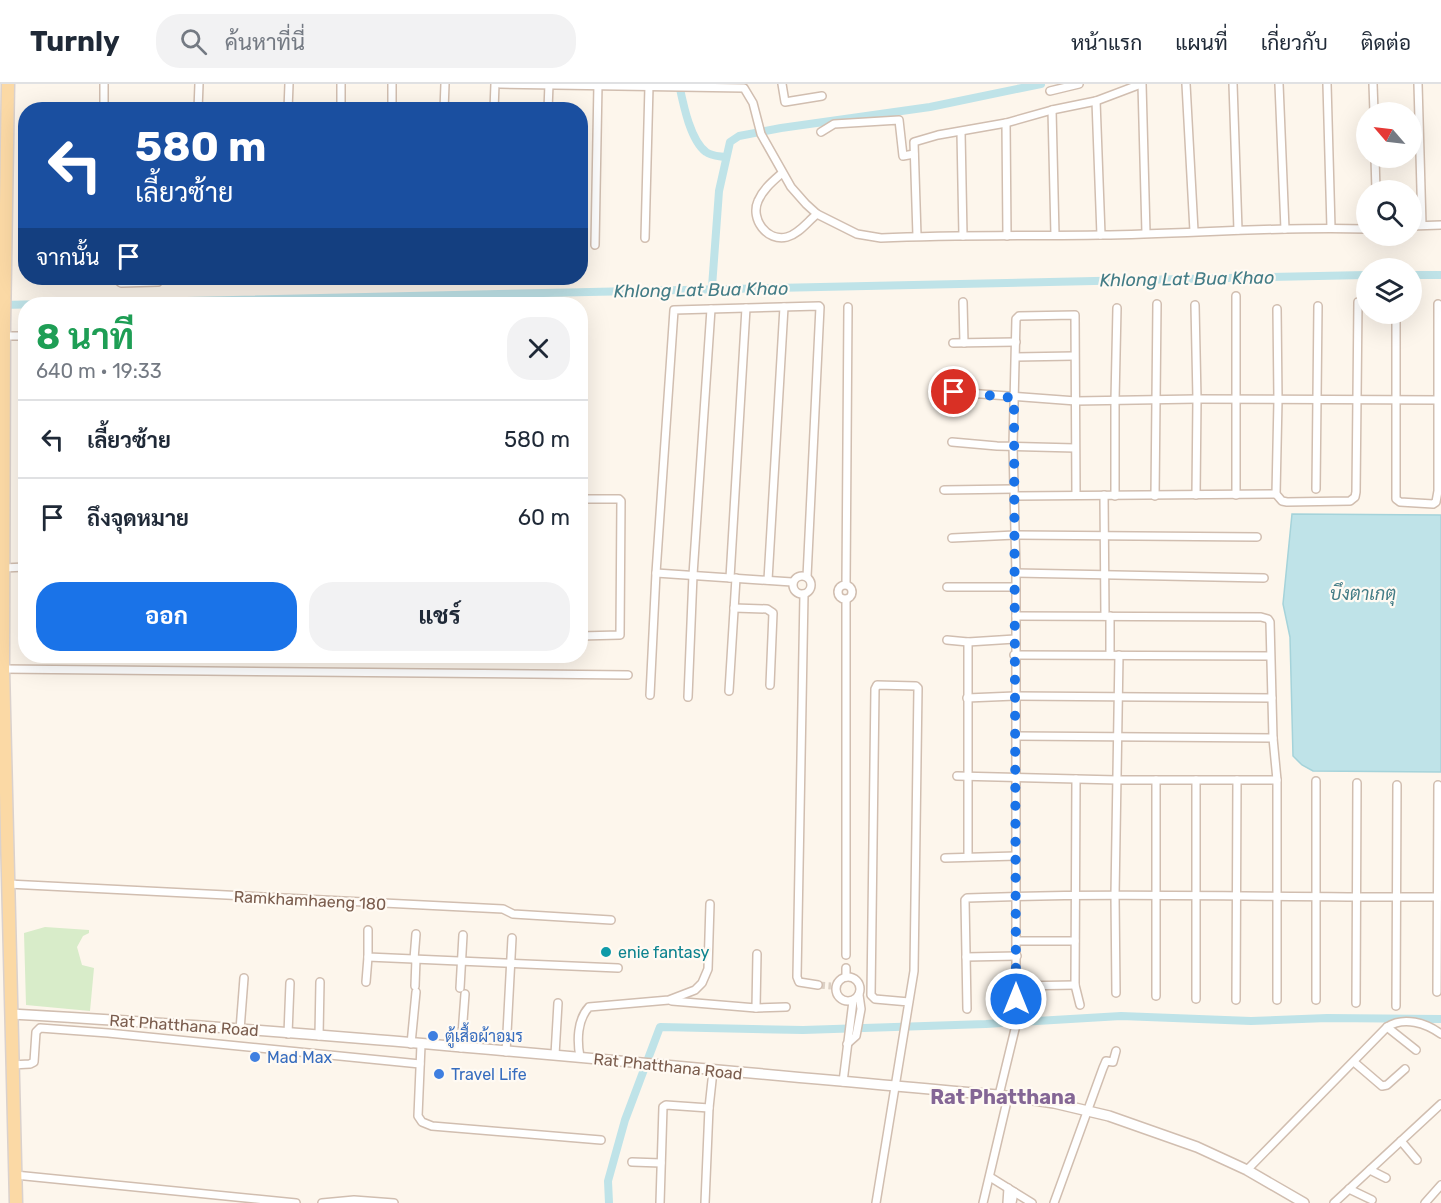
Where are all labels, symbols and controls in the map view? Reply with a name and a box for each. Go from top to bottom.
search box [156,14,576,68]
text: Turnly [30,25,120,58]
icon: search [177,25,210,58]
text: ค้นหาที่นี่ [225,29,305,56]
text: หน้าแรก [1071,30,1142,55]
text: แผนที่ [1175,30,1228,55]
text: เกี่ยวกับ [1261,30,1328,55]
text: ติดต่อ [1361,30,1411,55]
north arrow [1356,102,1422,168]
map controls [1356,102,1422,324]
text: 580 m [135,122,267,172]
icon: left [36,126,114,204]
text: เลี้ยวซ้าย [135,177,233,209]
button: search [1356,180,1422,246]
icon: arrive [112,240,145,273]
text: จากนั้น [36,244,100,271]
button: layers [1356,258,1422,324]
water label: Khlong Lat Bua Khao [1099,266,1275,292]
water label: Khlong Lat Bua Khao [613,277,789,303]
text: 8 นาที [36,315,134,358]
button: close [507,317,570,380]
text: 640 m · 19:33 [36,359,162,383]
pin [928,366,979,417]
icon: arrive [937,375,970,408]
icon: left [36,423,69,456]
text: 580 m [504,426,570,453]
text: เลี้ยวซ้าย [87,427,171,454]
icon: arrive [36,501,69,534]
text: 60 m [518,504,570,531]
text: ถึงจุดหมาย [87,505,189,532]
button: ออก [36,582,297,651]
button: แชร์ [309,582,570,651]
water label: บึงตาเกตุ [1330,582,1396,606]
street label: Ramkhamhaeng 180 [233,887,387,914]
place label: enie fantasy [618,943,710,962]
marker: enie fantasy [599,945,613,959]
position arrow [984,967,1048,1031]
street label: Rat Phatthana Road [109,1011,259,1040]
place label: ตู้เสื้อผ้าอมร [445,1022,523,1048]
marker: ตู้เสื้อผ้าอมร [426,1029,440,1043]
place label: Mad Max [267,1048,333,1067]
street label: Rat Phatthana Road [593,1049,743,1084]
marker: Mad Max [248,1050,262,1064]
place label: Travel Life [451,1065,527,1084]
marker: Travel Life [432,1067,446,1081]
district label: Rat Phatthana [930,1085,1076,1109]

